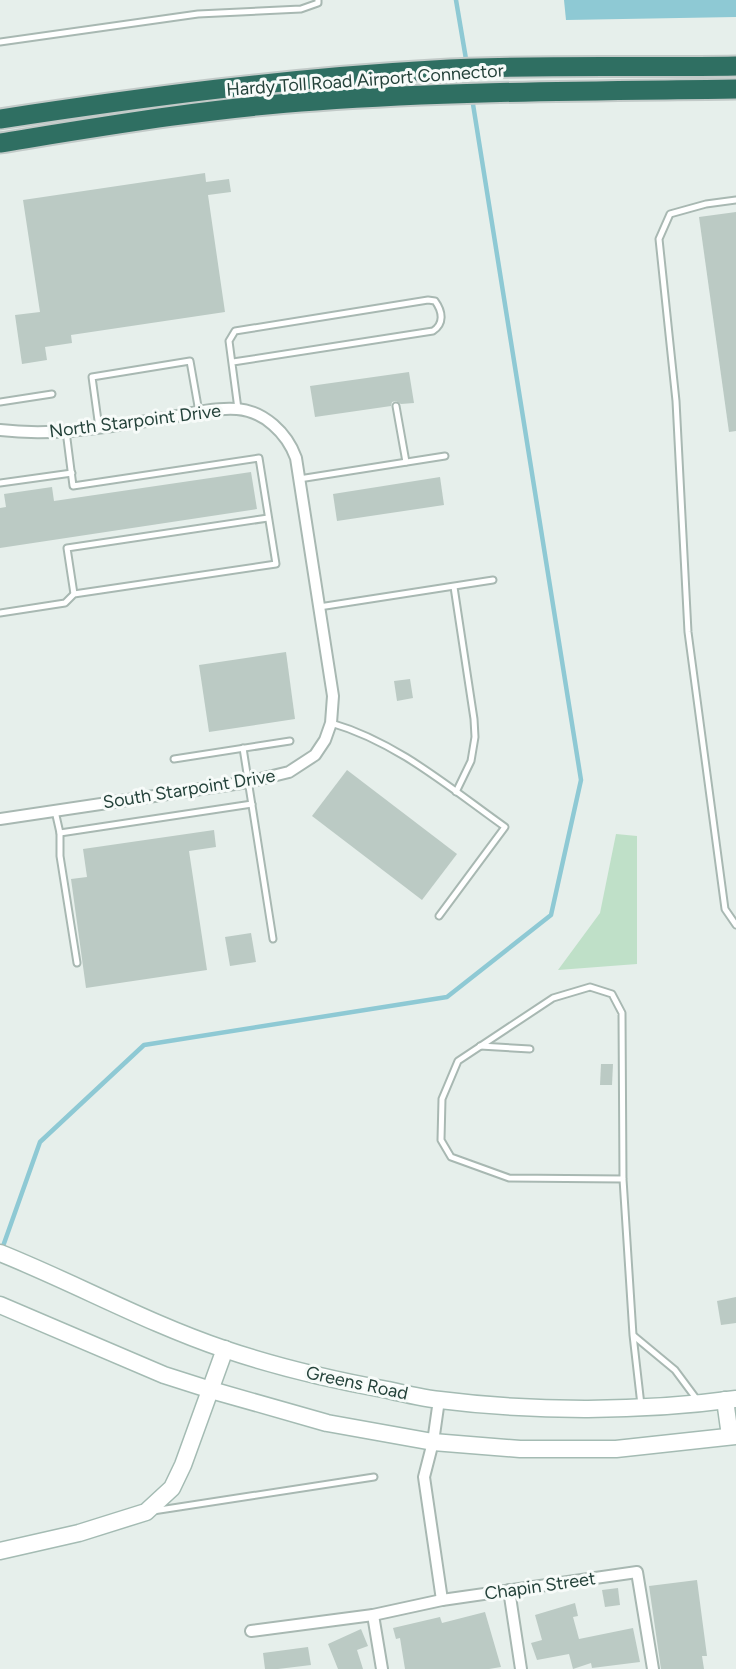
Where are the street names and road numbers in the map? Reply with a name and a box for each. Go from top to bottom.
street label: Hardy Toll Road Airport Connector [226,59,504,101]
street label: North Starpoint Drive [48,400,222,442]
street label: South Starpoint Drive [101,764,277,813]
street label: Greens Road [304,1361,410,1405]
street label: Chapin Street [483,1567,597,1605]

